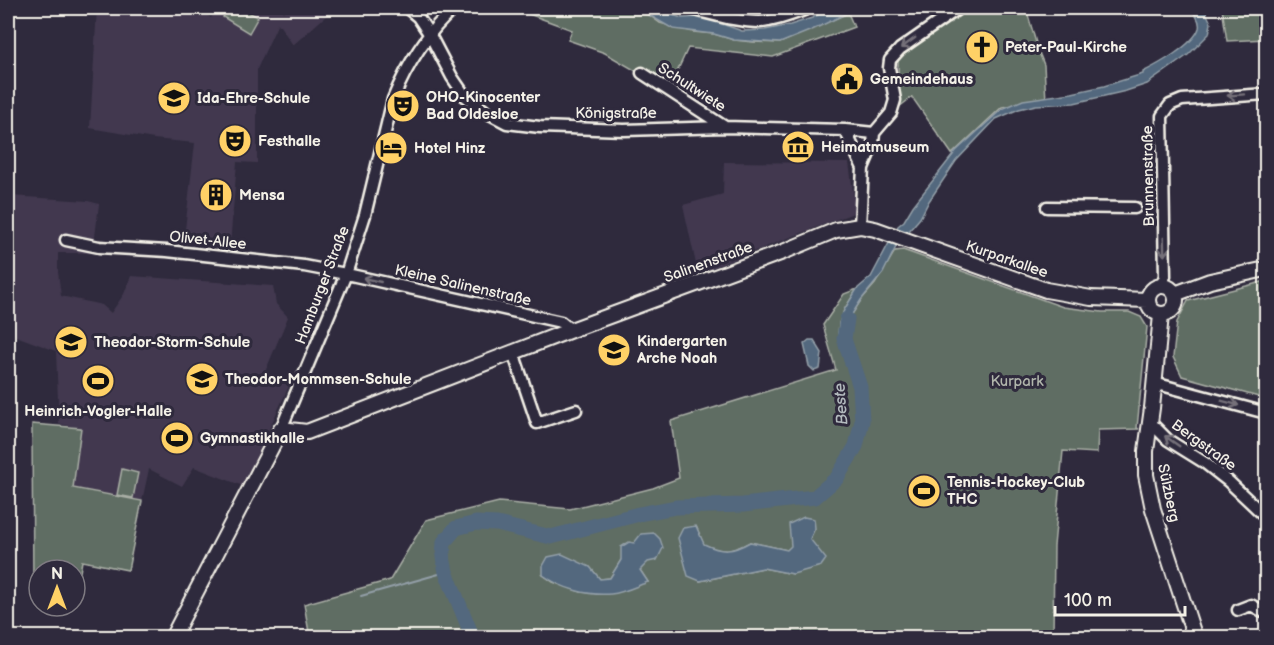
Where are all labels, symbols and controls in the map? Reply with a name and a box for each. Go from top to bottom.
church icon: Peter-Paul-Kirche [964,29,1000,65]
one-way arrow [900,37,916,49]
place label: Peter-Paul-Kirche [1005,38,1127,57]
street label: Schultwiete [654,58,729,116]
public building icon: Gemeindehaus [829,61,865,97]
place label: Gemeindehaus [870,70,973,89]
school or university icon: Ida-Ehre-Schule [156,80,192,116]
theatre icon: OHO-Kinocenter Bad Oldesloe [385,88,421,124]
place label: OHO-Kinocenter Bad Oldesloe [426,88,541,124]
place label: Ida-Ehre-Schule [197,89,311,108]
one-way arrow [1227,90,1247,101]
street label: Königstraße [575,104,657,123]
theatre icon: Festhalle [217,123,253,159]
street label: Brunnenstraße [1138,125,1159,227]
museum icon: Heimatmuseum [780,129,816,165]
hotel icon: Hotel Hinz [373,130,409,166]
place label: Festhalle [258,132,321,151]
place label: Heimatmuseum [821,138,929,157]
place label: Hotel Hinz [414,139,486,158]
building icon: Mensa [198,177,234,213]
place label: Mensa [239,186,285,205]
street label: Hamburger Straße [291,223,354,347]
street label: Olivet-Allee [169,227,247,254]
street label: Kurparkallee [963,237,1051,282]
one-way arrow [1158,237,1169,257]
street label: Salinenstraße [661,238,755,287]
street label: Kleine Salinenstraße [393,261,533,310]
one-way arrow [363,273,382,285]
school or university icon: Theodor-Storm-Schule [53,324,89,360]
school or university icon: Kindergarten Arche Noah [596,332,632,368]
place label: Kindergarten Arche Noah [636,332,727,368]
place label: Theodor-Storm-Schule [94,333,251,352]
school or university icon: Theodor-Mommsen-Schule [184,361,220,397]
sports icon: Heinrich-Vogler-Halle [80,363,116,399]
place label: Theodor-Mommsen-Schule [225,370,412,389]
park label: Kurpark [990,372,1044,391]
water label: Beste [831,382,852,426]
one-way arrow [1221,398,1240,410]
place label: Heinrich-Vogler-Halle [24,402,172,421]
street label: Bergstraße [1167,415,1240,475]
sports icon: Gymnastikhalle [159,420,195,456]
place label: Gymnastikhalle [200,429,305,448]
one-way arrow [1164,435,1180,447]
street label: Sülzberg [1153,462,1184,524]
sports icon: Tennis-Hockey-Club THC [906,473,942,509]
place label: Tennis-Hockey-Club THC [947,473,1085,509]
north arrow [27,558,87,618]
text: N [51,565,63,584]
scale bar [1055,579,1186,617]
text: 100 m [1064,590,1112,611]

